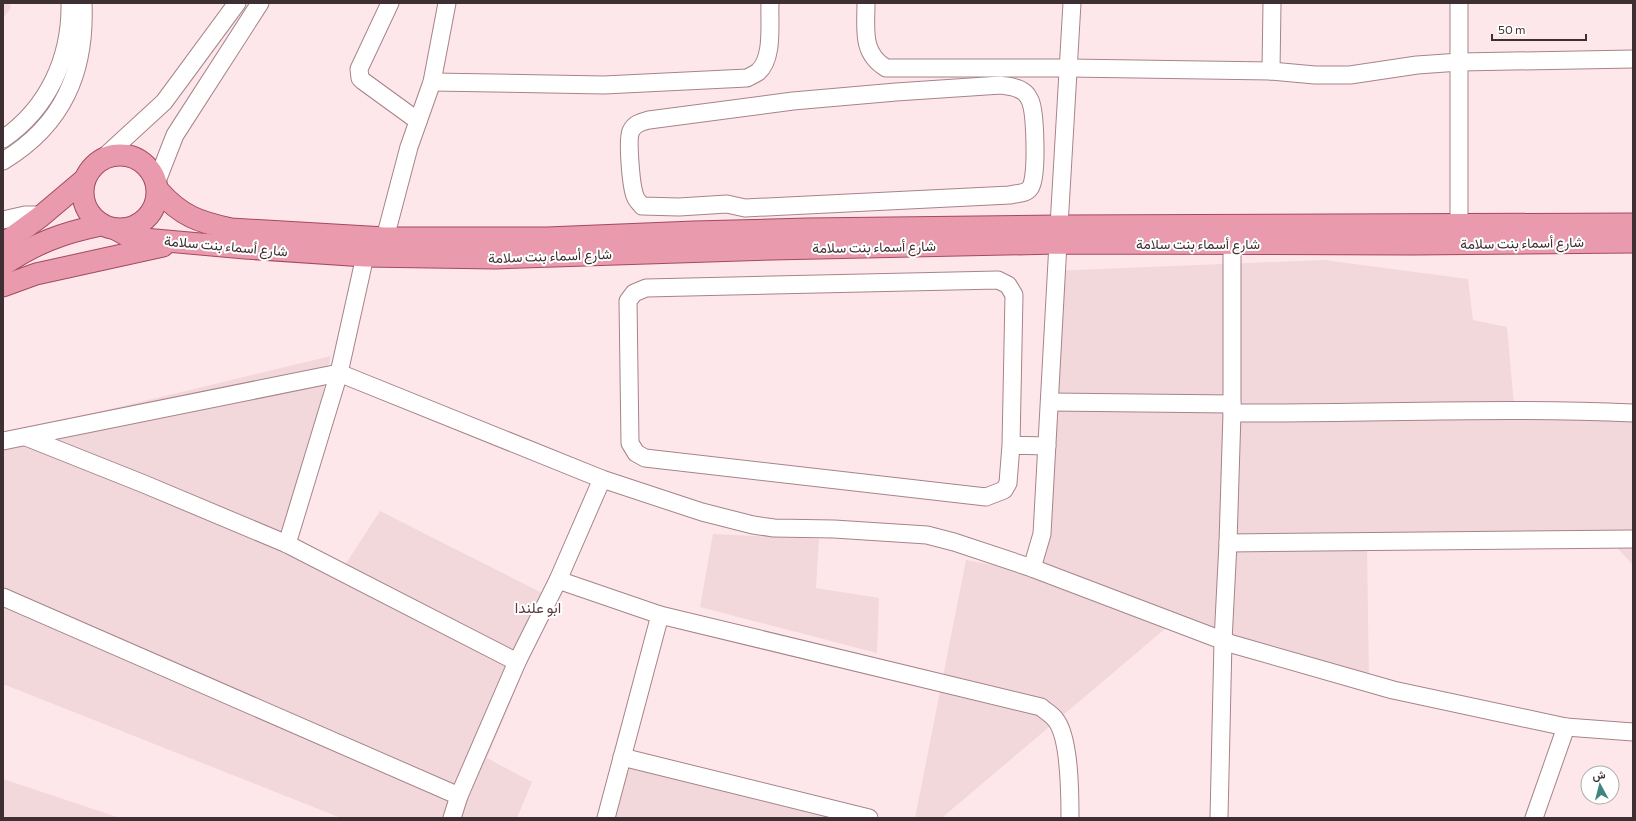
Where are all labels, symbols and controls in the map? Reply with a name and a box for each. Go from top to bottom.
scale bar [1492,16,1586,42]
text: 50 m [1498,22,1526,36]
street label: شارع أسماء بنت سلامة [163,232,289,262]
street label: شارع أسماء بنت سلامة [1460,233,1584,255]
street label: شارع أسماء بنت سلامة [1136,235,1260,255]
street label: شارع أسماء بنت سلامة [812,237,936,259]
street label: شارع أسماء بنت سلامة [488,245,612,269]
district label: ابو علندا [515,598,561,617]
north arrow [1580,765,1620,805]
text: ش [1591,767,1606,783]

